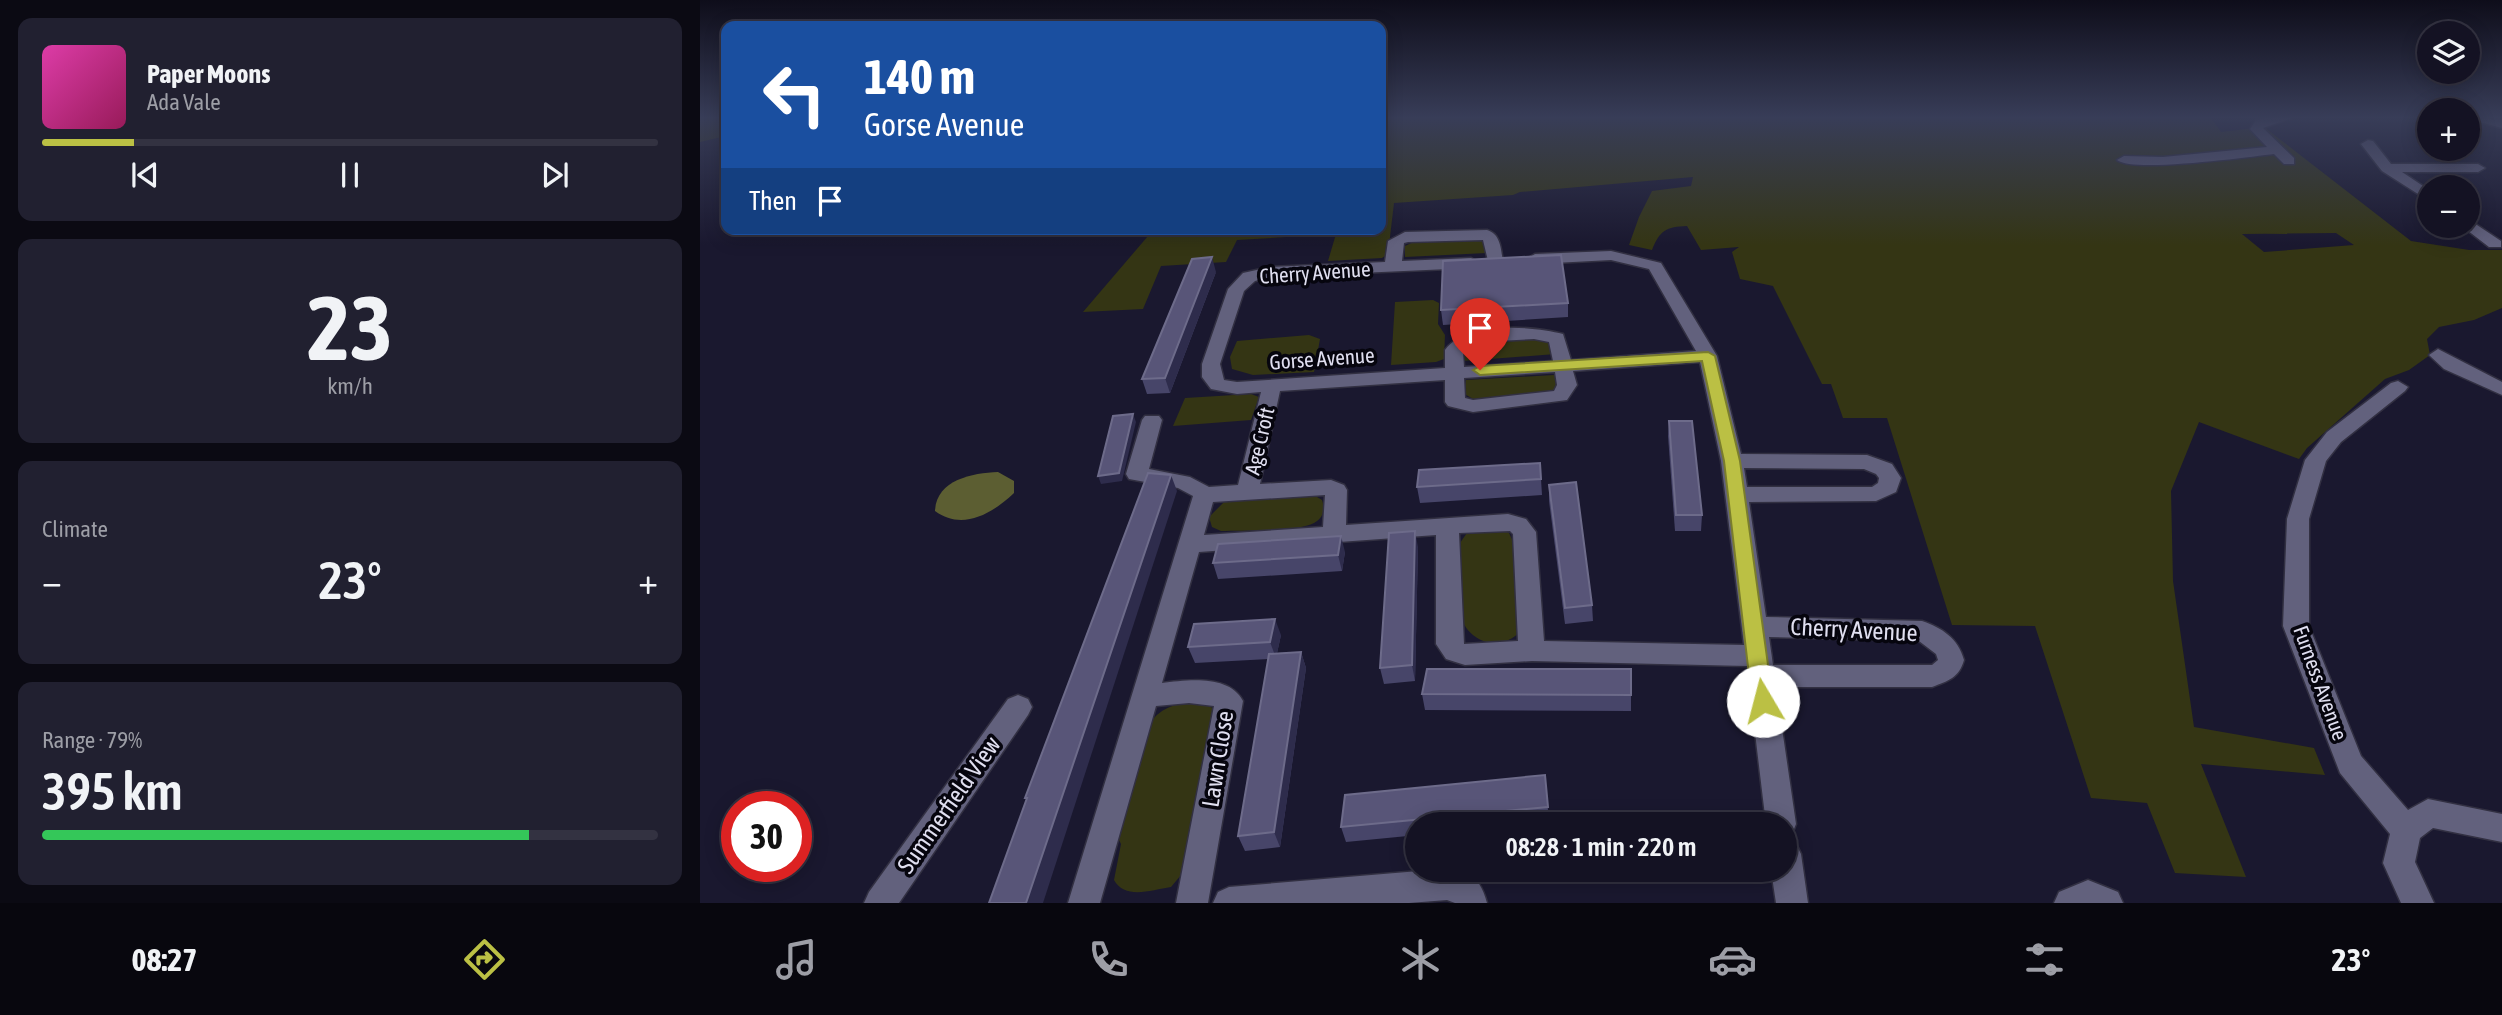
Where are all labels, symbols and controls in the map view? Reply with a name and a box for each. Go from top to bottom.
map controls [2417,21,2480,238]
button: layers [2417,21,2480,84]
text: 140 m [864,48,975,104]
icon: left [749,49,840,140]
text: Paper Moons [147,59,270,89]
text: Ada Vale [147,89,221,115]
button: + [2417,98,2480,161]
text: Gorse Avenue [864,106,1024,143]
icon: previous [126,156,164,194]
icon: pause [331,156,369,194]
icon: next [536,156,574,194]
button: − [2417,175,2480,238]
icon: arrive [811,182,849,220]
text: Then [749,186,797,216]
street label: Cherry Avenue [1259,256,1371,288]
text: 23 [307,275,393,379]
pin [1450,298,1510,370]
icon: arrive [1461,309,1499,347]
street label: Gorse Avenue [1269,342,1375,374]
text: km/h [327,373,373,399]
street label: Age Croft [1240,405,1278,477]
text: Climate [42,516,108,542]
text: 23° [318,550,382,610]
text: − [42,559,62,602]
text: + [638,559,658,602]
street label: Cherry Avenue [1790,613,1918,646]
street label: Furness Avenue [2289,622,2353,743]
position arrow [1726,664,1800,738]
street label: Lawn Close [1197,709,1238,809]
text: Range · 79% [42,727,142,753]
street label: Summerfield View [892,731,1006,878]
text: 395 km [42,761,183,821]
speed limit sign: 30 [721,791,812,882]
text: 08:28 · 1 min · 220 m [1506,832,1696,862]
icon: directions [460,935,509,984]
icon: music [772,935,821,984]
icon: phone [1084,935,1133,984]
icon: climate [1396,935,1445,984]
icon: car [1708,935,1757,984]
icon: filters [2020,935,2069,984]
text: 08:27 [131,941,197,978]
text: 23° [2332,941,2370,978]

